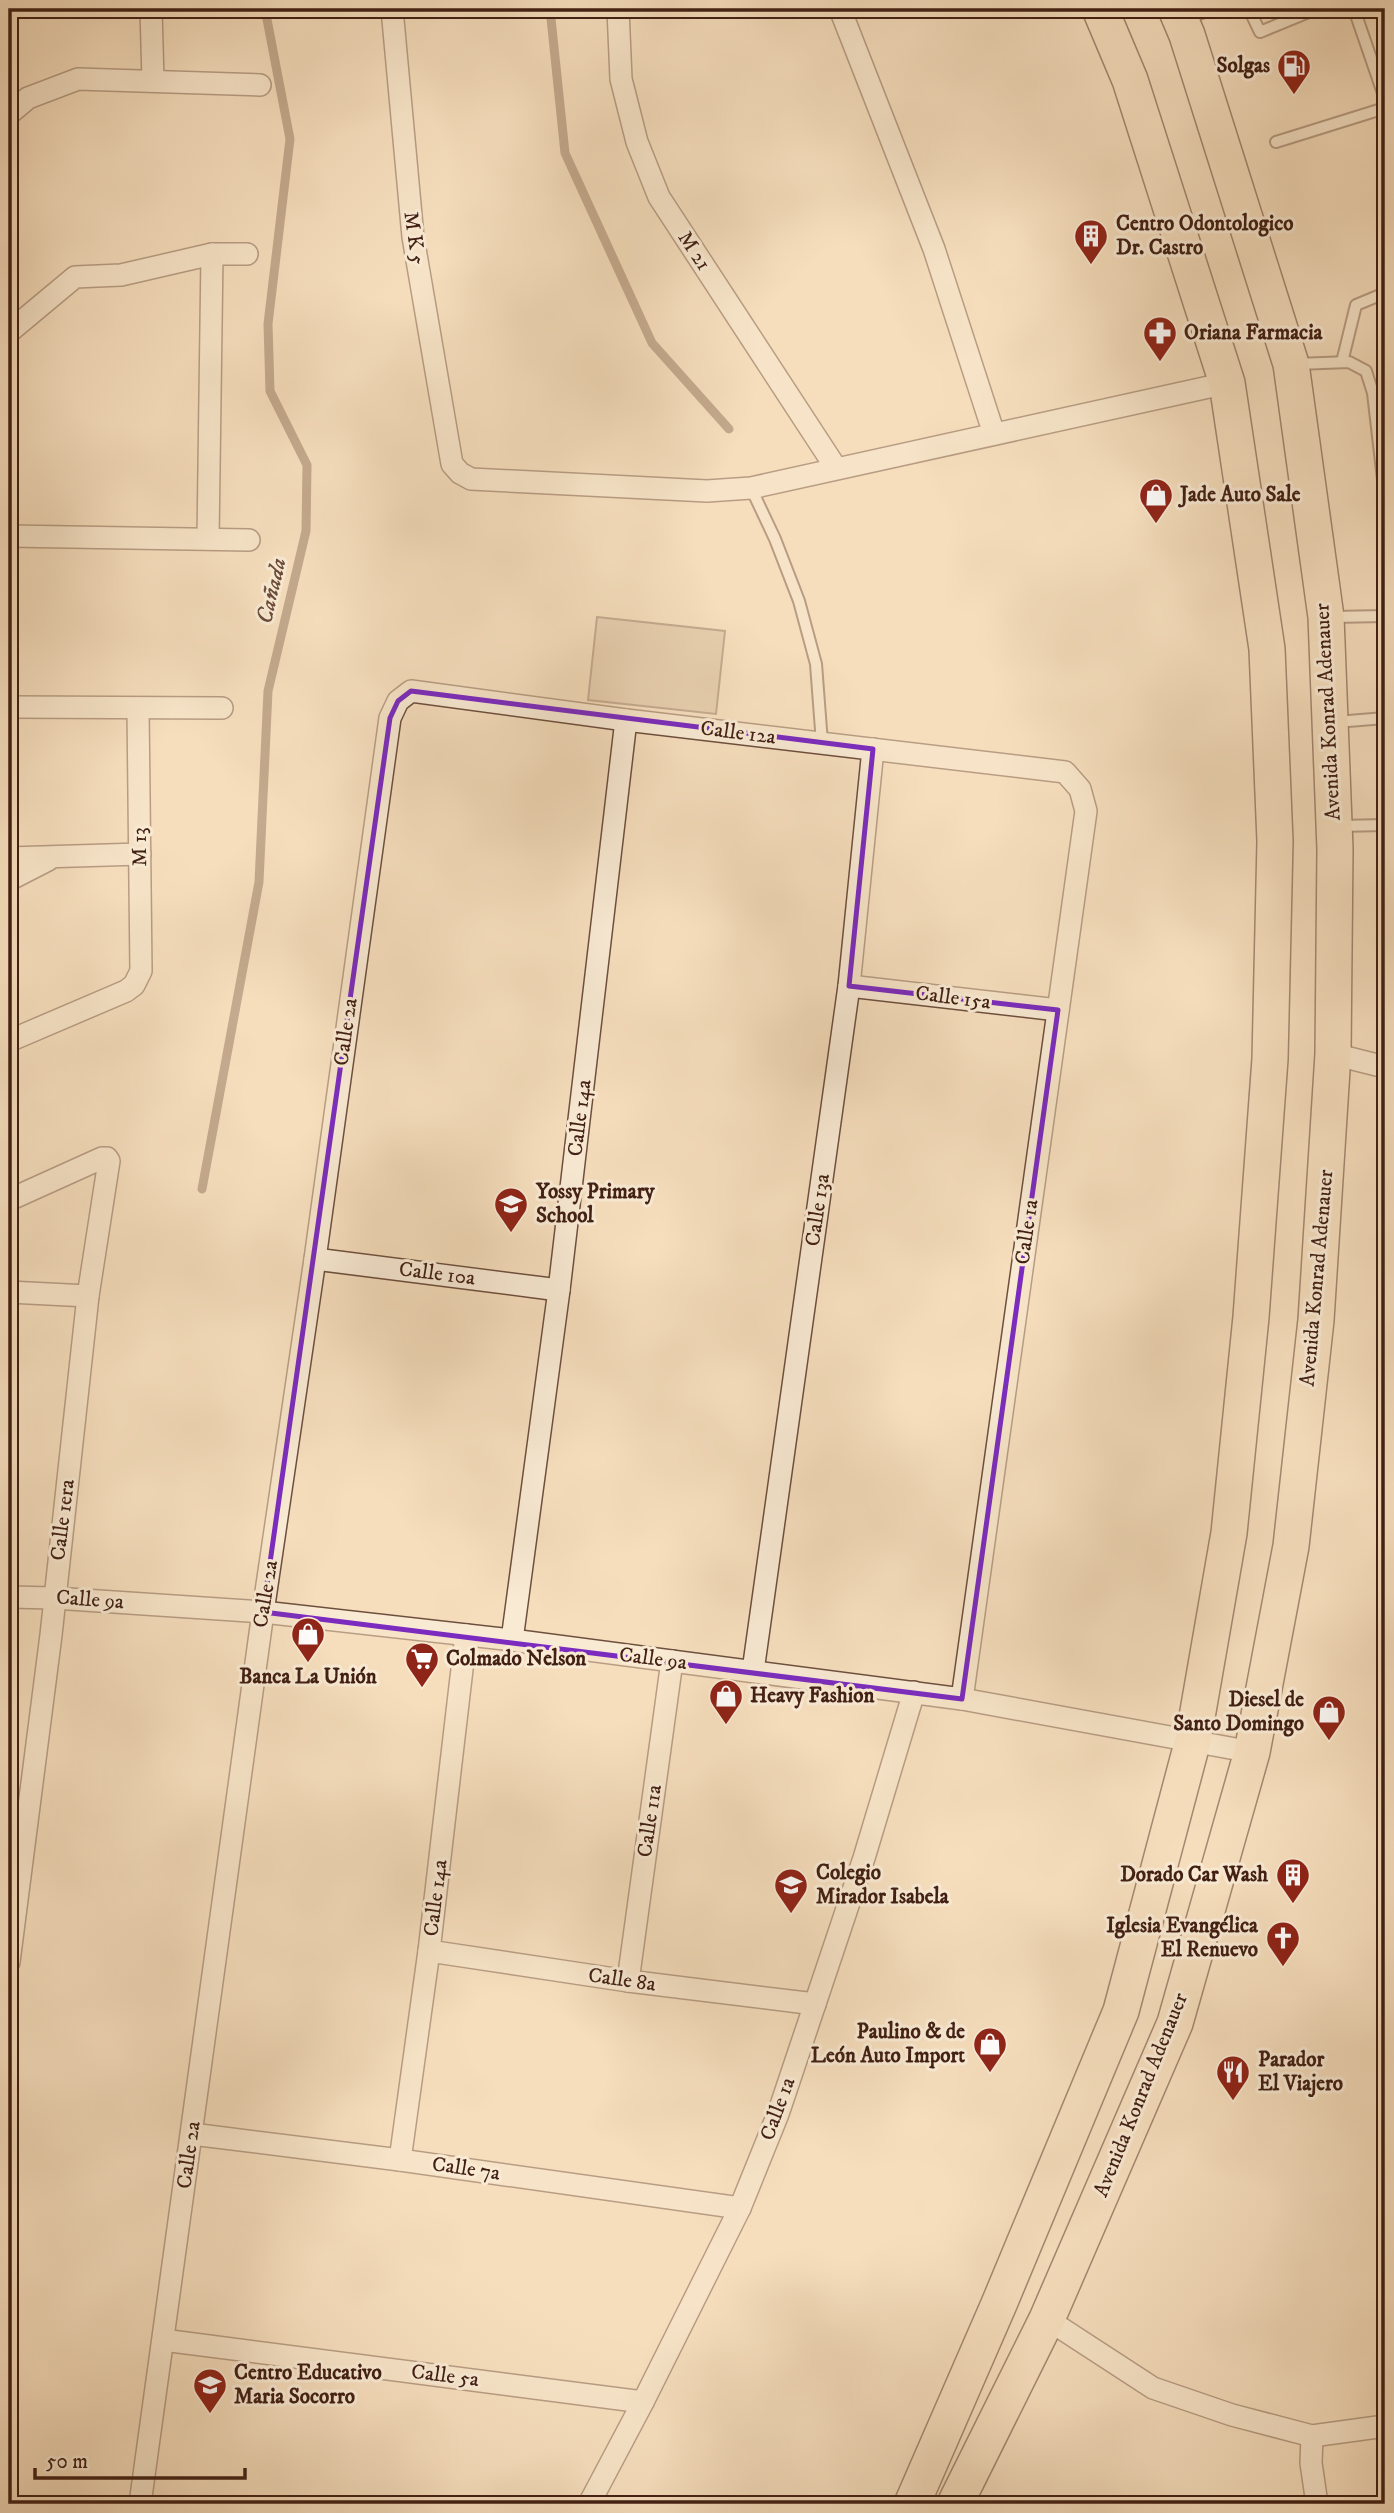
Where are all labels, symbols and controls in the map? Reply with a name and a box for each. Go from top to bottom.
fuel station icon: Solgas [1275,47,1313,96]
place label: Solgas [1216,53,1270,79]
street label: M K 5 [397,210,431,266]
place label: Centro Odontologico Dr. Castro [1116,211,1293,261]
building icon: Centro Odontologico Dr. Castro [1072,217,1110,266]
street label: M 21 [672,226,716,276]
pharmacy icon: Oriana Farmacia [1141,314,1179,363]
place label: Oriana Farmacia [1184,320,1324,346]
shop icon: Jade Auto Sale [1137,476,1175,525]
place label: Jade Auto Sale [1178,482,1301,508]
water label: Cañada [250,555,294,627]
street label: Avenida Konrad Adenauer [1309,602,1347,821]
street label: Calle 12a [699,715,777,751]
street label: M 13 [127,827,153,867]
street label: Calle 15a [914,980,992,1016]
street label: Calle 2a [328,997,364,1067]
street label: Calle 14a [562,1078,598,1158]
street label: Avenida Konrad Adenauer [1295,1168,1339,1388]
street label: Calle 13a [800,1172,836,1248]
place label: Yossy Primary School [535,1179,656,1229]
school or university icon: Yossy Primary School [492,1185,530,1234]
street label: Calle 1a [1010,1198,1044,1266]
street label: Calle 10a [397,1256,477,1292]
street label: Calle 1era [45,1478,81,1562]
street label: Calle 2a [248,1558,284,1630]
street label: Calle 9a [55,1585,125,1615]
shop icon: Banca La Unión [289,1615,327,1664]
supermarket icon: Colmado Nelson [403,1640,441,1689]
street label: Calle 9a [618,1642,688,1676]
place label: Colmado Nelson [446,1646,587,1672]
place label: Banca La Unión [239,1664,378,1690]
shop icon: Heavy Fashion [707,1677,745,1726]
place label: Heavy Fashion [750,1683,875,1709]
place label: Diesel de Santo Domingo [1173,1687,1304,1737]
shop icon: Diesel de Santo Domingo [1310,1693,1348,1742]
street label: Calle 11a [632,1783,668,1859]
building icon: Dorado Car Wash [1274,1856,1312,1905]
street label: Calle 14a [418,1858,454,1938]
place label: Colegio Mirador Isabela [816,1860,950,1910]
place label: Dorado Car Wash [1120,1862,1269,1888]
school or university icon: Colegio Mirador Isabela [772,1866,810,1915]
place label: Iglesia Evangélica El Renuevo [1106,1913,1259,1963]
church icon: Iglesia Evangélica El Renuevo [1264,1919,1302,1968]
street label: Calle 8a [586,1962,658,1998]
street label: Avenida Konrad Adenauer [1088,1989,1194,2201]
place label: Paulino & de León Auto Import [811,2019,965,2069]
shop icon: Paulino & de León Auto Import [971,2025,1009,2074]
place label: Parador El Viajero [1258,2047,1343,2098]
restaurant icon: Parador El Viajero [1214,2053,1252,2102]
street label: Calle 1a [755,2074,801,2144]
street label: Calle 2a [171,2120,207,2190]
street label: Calle 7a [430,2151,502,2187]
street label: Calle 5a [410,2359,480,2393]
place label: Centro Educativo Maria Socorro [234,2360,382,2410]
school or university icon: Centro Educativo Maria Socorro [191,2366,229,2415]
scale bar [35,2436,245,2480]
text: 50 m [46,2449,88,2475]

